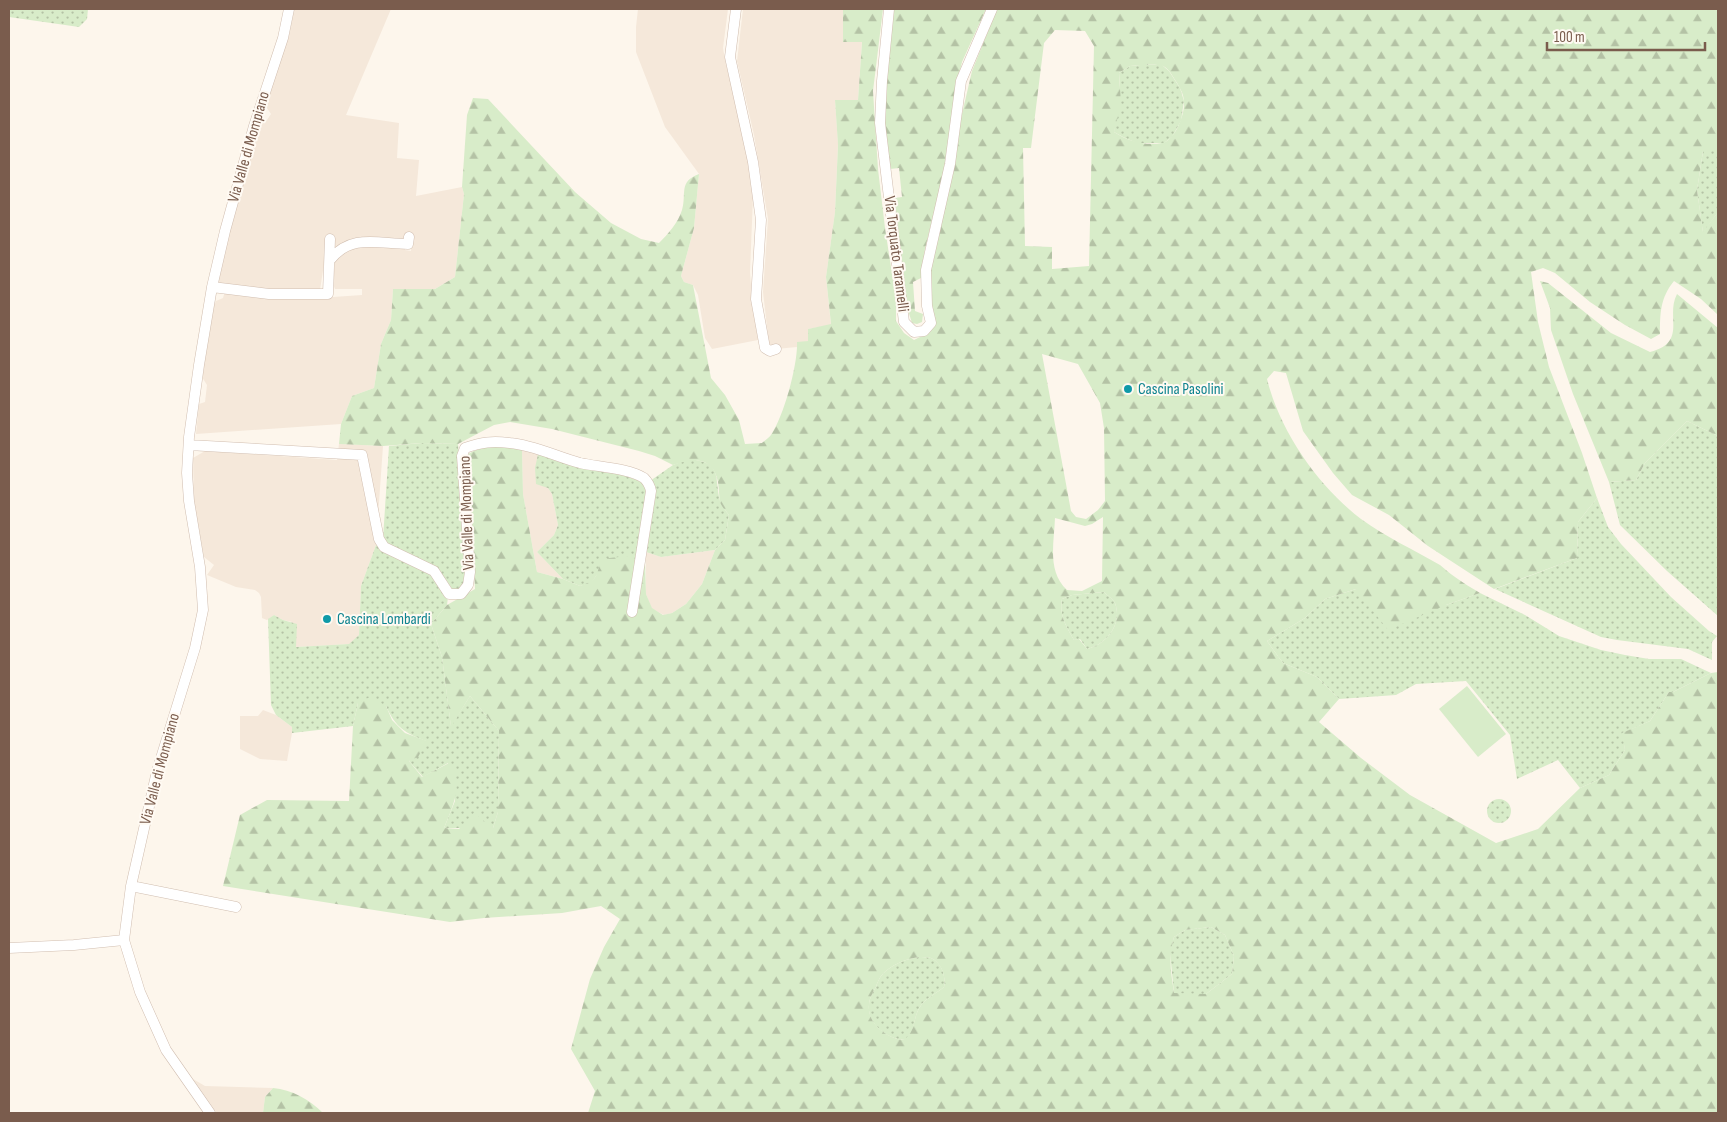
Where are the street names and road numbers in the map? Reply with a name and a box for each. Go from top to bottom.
street label: Via Valle di Mompiano [224,89,274,205]
street label: Via Torquato Taramelli [879,195,913,313]
street label: Via Valle di Mompiano [456,455,478,571]
street label: Via Valle di Mompiano [136,711,184,827]

